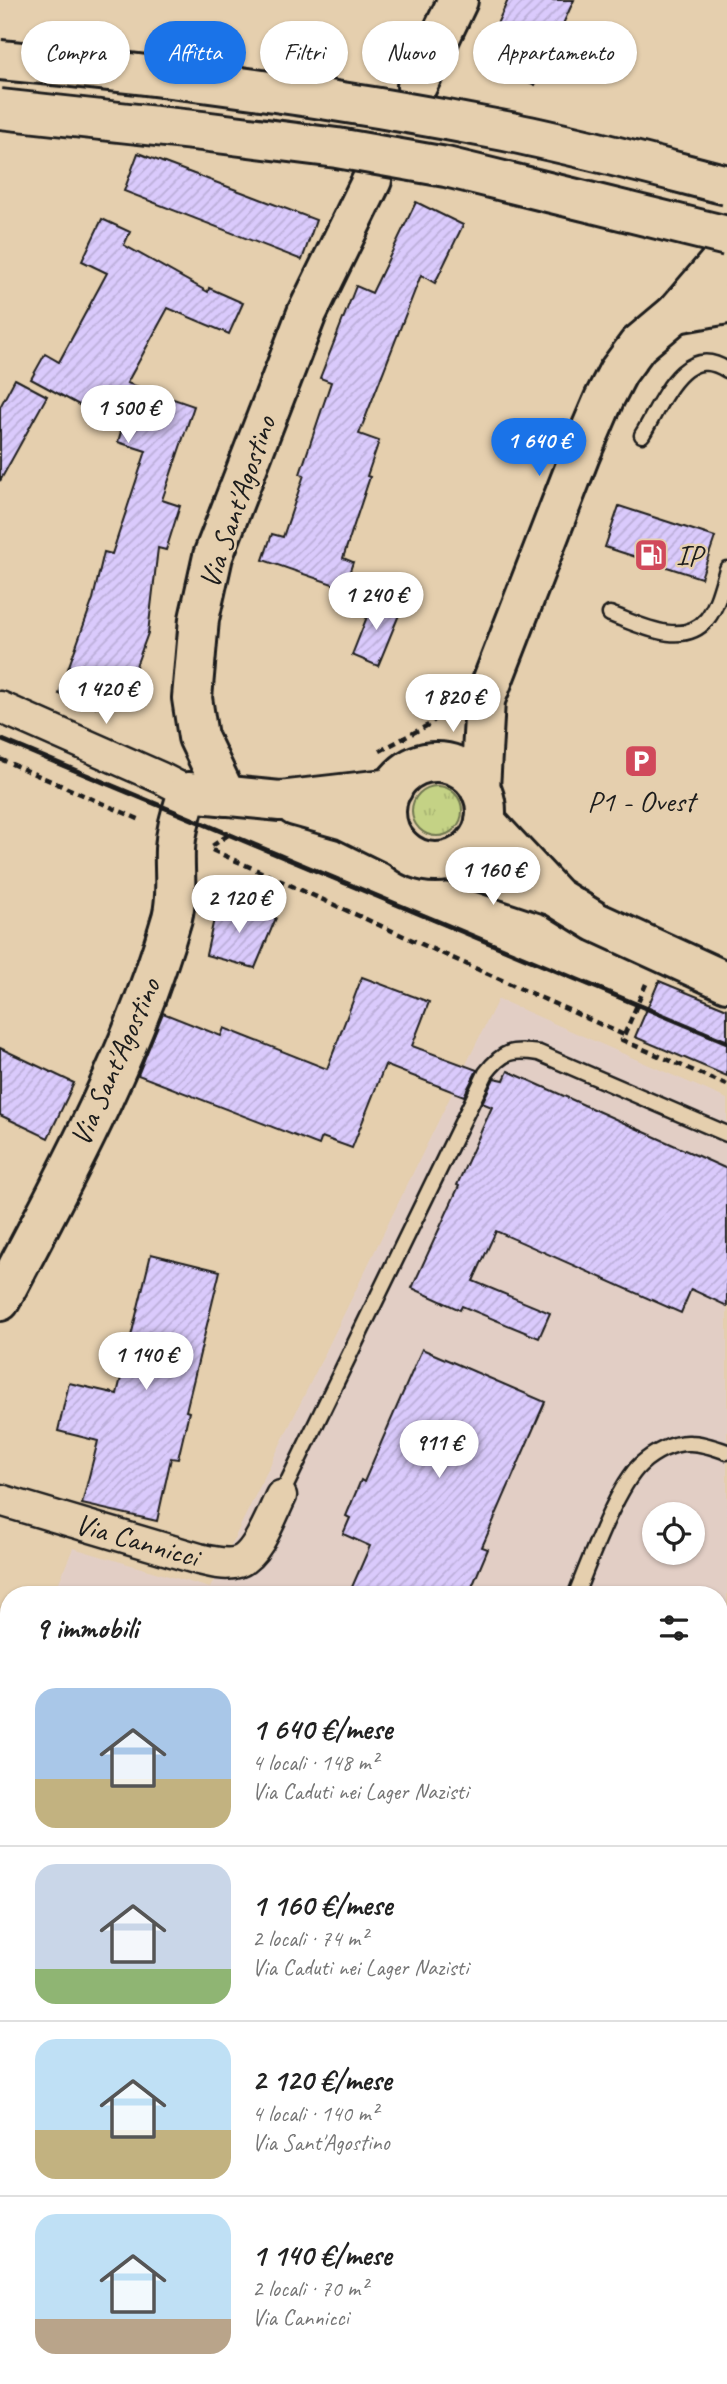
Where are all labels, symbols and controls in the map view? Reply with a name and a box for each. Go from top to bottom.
chip: Compra [21,21,130,84]
chip: Affitta [144,21,246,84]
chip: Filtri [260,21,348,84]
chip: Nuovo [362,21,459,84]
chip: Appartamento [473,21,637,84]
pin: 1 500 € [63,386,193,445]
text: 1 500 € [97,393,159,422]
street label: Via Sant'Agostino [190,410,285,593]
pin: 1 640 € [474,419,604,478]
text: 1 640 € [507,426,571,455]
fuel station icon: IP [632,536,670,574]
place label: IP [676,536,706,574]
pin: 1 240 € [311,572,441,632]
text: 1 240 € [345,580,407,609]
pin: 1 420 € [41,666,171,726]
text: 1 420 € [75,674,137,703]
pin: 1 820 € [388,674,518,734]
text: 1 820 € [422,682,484,711]
parking icon: P1 - Ovest [622,742,660,780]
place label: P1 - Ovest [587,782,699,820]
pin: 1 160 € [428,848,558,907]
text: 1 160 € [461,855,525,884]
pin: 2 120 € [174,876,304,935]
text: 2 120 € [208,883,270,912]
street label: Via Sant'Agostino [61,971,169,1152]
pin: 1 140 € [81,1332,211,1392]
text: 1 140 € [115,1340,177,1369]
pin: 911 € [390,1420,488,1480]
text: 911 € [416,1428,462,1457]
map controls [642,1502,705,1565]
button: locate [642,1502,705,1565]
street label: Via Cannicci [71,1504,206,1577]
text: 9 immobili [35,1609,138,1647]
icon: filters [655,1609,693,1647]
text: 1 640 €/mese [252,1710,392,1748]
icon: home [91,1716,175,1800]
text: 4 locali · 148 m² [252,1748,378,1777]
text: Via Caduti nei Lager Nazisti [252,1777,468,1806]
text: 1 160 €/mese [252,1886,392,1924]
icon: home [91,1892,175,1976]
text: 2 locali · 74 m² [252,1924,367,1953]
text: Via Caduti nei Lager Nazisti [252,1953,468,1982]
text: 2 120 €/mese [252,2061,392,2099]
icon: home [91,2067,175,2151]
text: 4 locali · 140 m² [252,2099,378,2128]
text: Via Sant'Agostino [252,2128,390,2157]
text: 1 140 €/mese [252,2236,392,2274]
icon: home [91,2242,175,2326]
text: 2 locali · 70 m² [252,2274,367,2303]
text: Via Cannicci [252,2303,349,2332]

